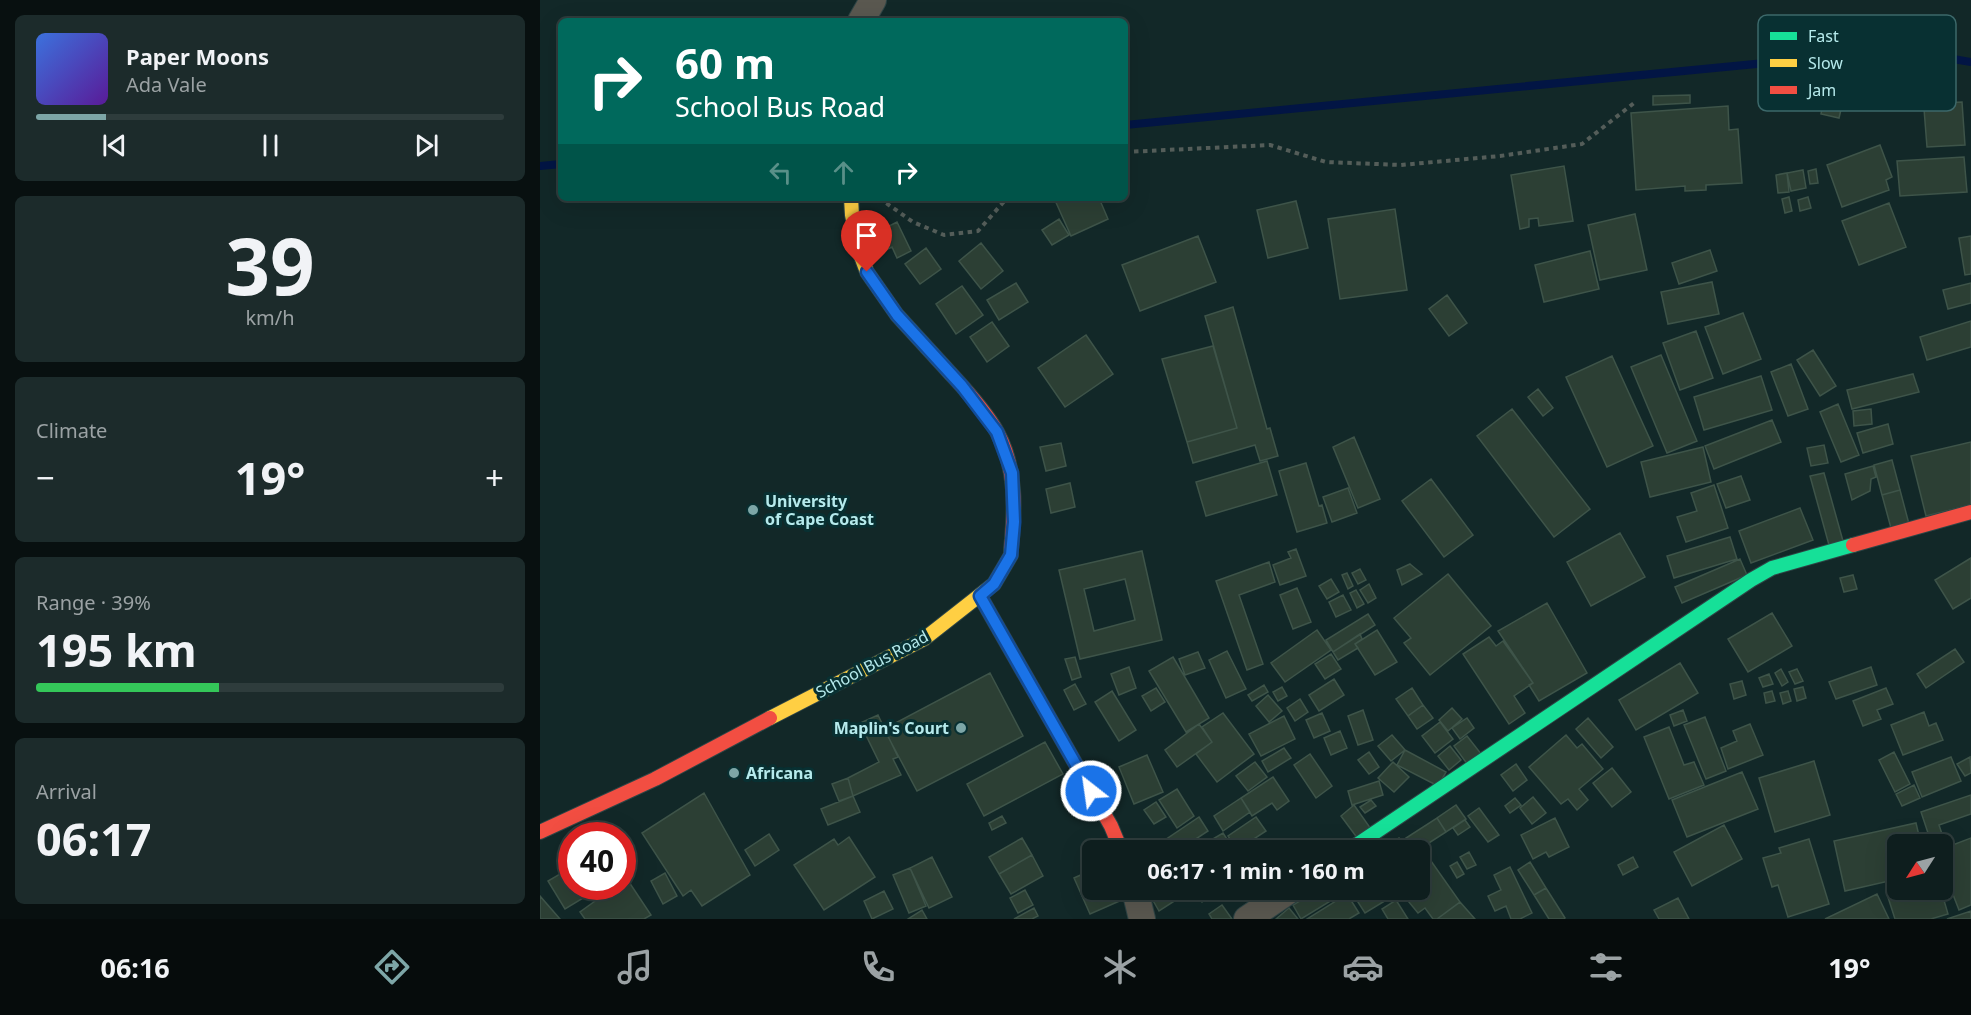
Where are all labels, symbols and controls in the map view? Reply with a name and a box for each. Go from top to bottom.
legend [1758,15,1956,111]
text: Fast [1808,25,1839,47]
text: 60 m [675,34,775,91]
text: Paper Moons [126,41,269,71]
icon: right [576,42,654,120]
text: Slow [1808,52,1843,74]
text: Ada Vale [126,71,207,98]
text: Jam [1806,79,1836,101]
text: School Bus Road [675,88,885,125]
icon: previous [98,129,131,162]
icon: pause [254,129,287,162]
icon: next [410,129,443,162]
icon: left [764,156,797,189]
icon: ahead [827,156,860,189]
icon: right [890,156,923,189]
pin [841,210,892,272]
text: 39 [225,212,315,318]
icon: arrive [850,219,883,252]
text: km/h [245,304,295,331]
text: Climate [36,417,107,444]
text: 19° [235,447,305,508]
text: − [36,455,55,500]
text: + [485,455,504,500]
place label: University of Cape Coast [765,490,874,530]
marker: University of Cape Coast [746,503,760,517]
text: Range · 39% [36,589,151,616]
text: 195 km [36,619,197,680]
street label: School Bus Road [812,625,932,703]
place label: Maplin's Court [834,717,949,739]
marker: Maplin's Court [954,721,968,735]
position arrow [1059,759,1123,823]
place label: Africana [746,762,813,784]
marker: Africana [727,766,741,780]
text: Arrival [36,778,97,805]
text: 06:17 [36,808,152,869]
speed limit sign: 40 [558,822,636,900]
north arrow [1887,834,1953,900]
map controls [1887,834,1953,900]
text: 06:17 · 1 min · 160 m [1147,855,1365,885]
icon: directions [371,946,413,988]
icon: music [614,946,656,988]
icon: phone [857,946,899,988]
icon: climate [1099,946,1141,988]
icon: car [1342,946,1384,988]
icon: filters [1585,946,1627,988]
text: 06:16 [100,949,170,986]
text: 19° [1828,949,1871,986]

